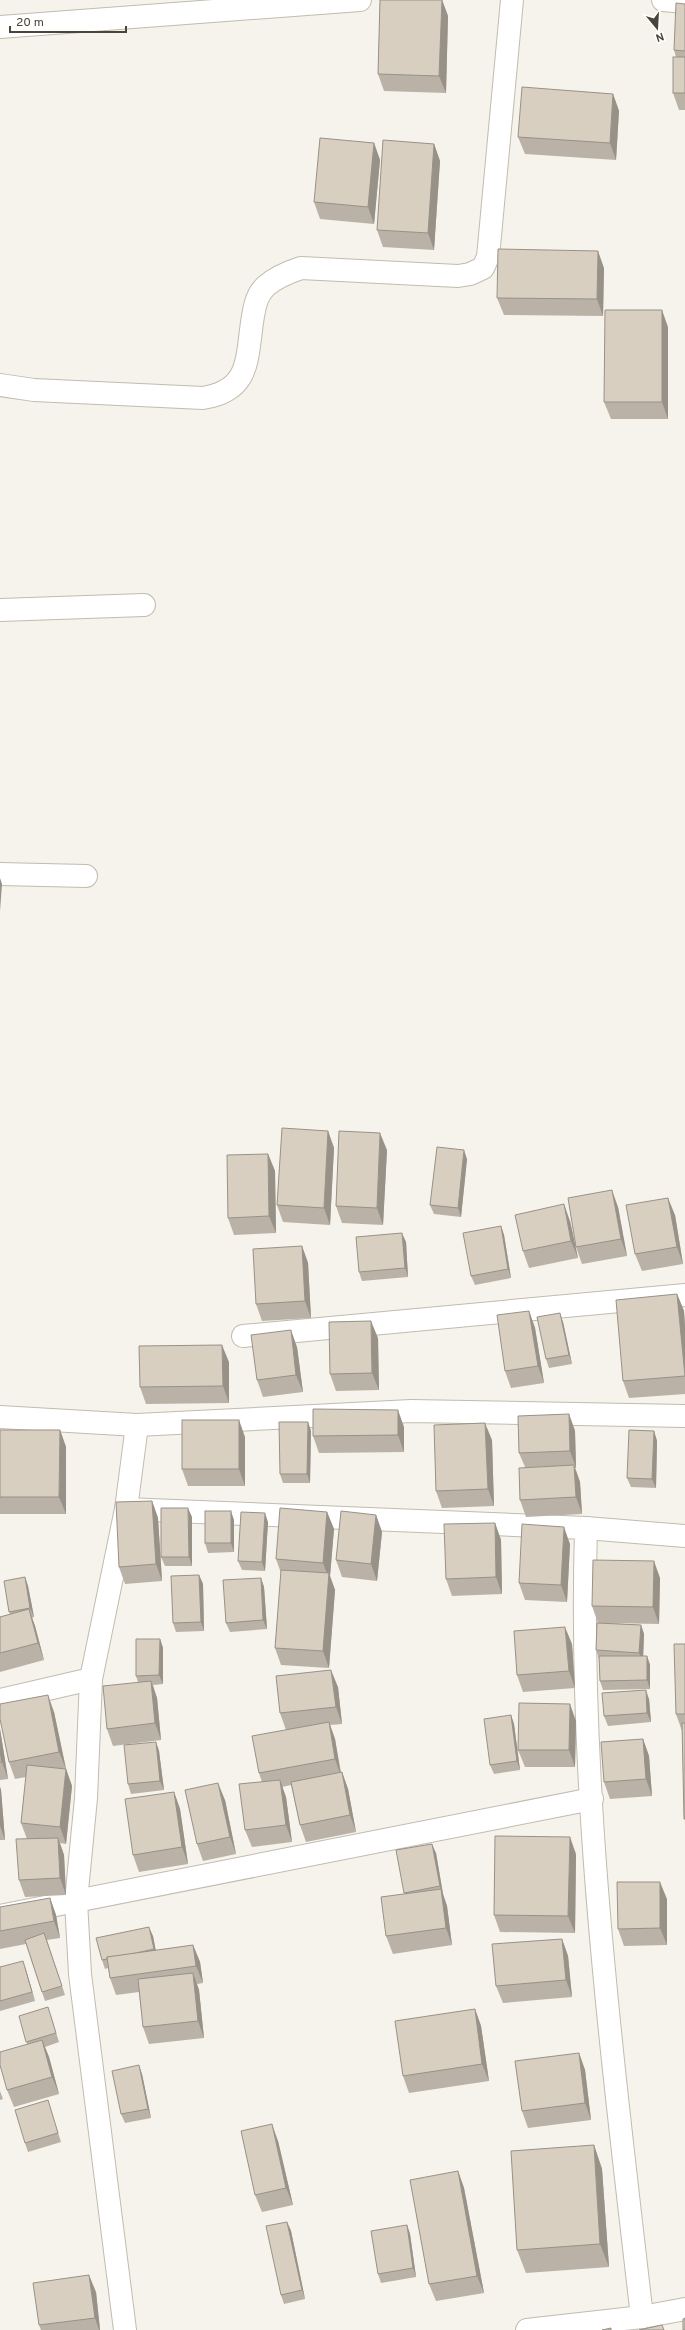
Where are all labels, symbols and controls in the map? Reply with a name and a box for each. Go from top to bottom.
scale bar [10,8,126,34]
north arrow [637,8,677,48]
text: 20 m [16,15,44,31]
text: N [654,29,666,44]

